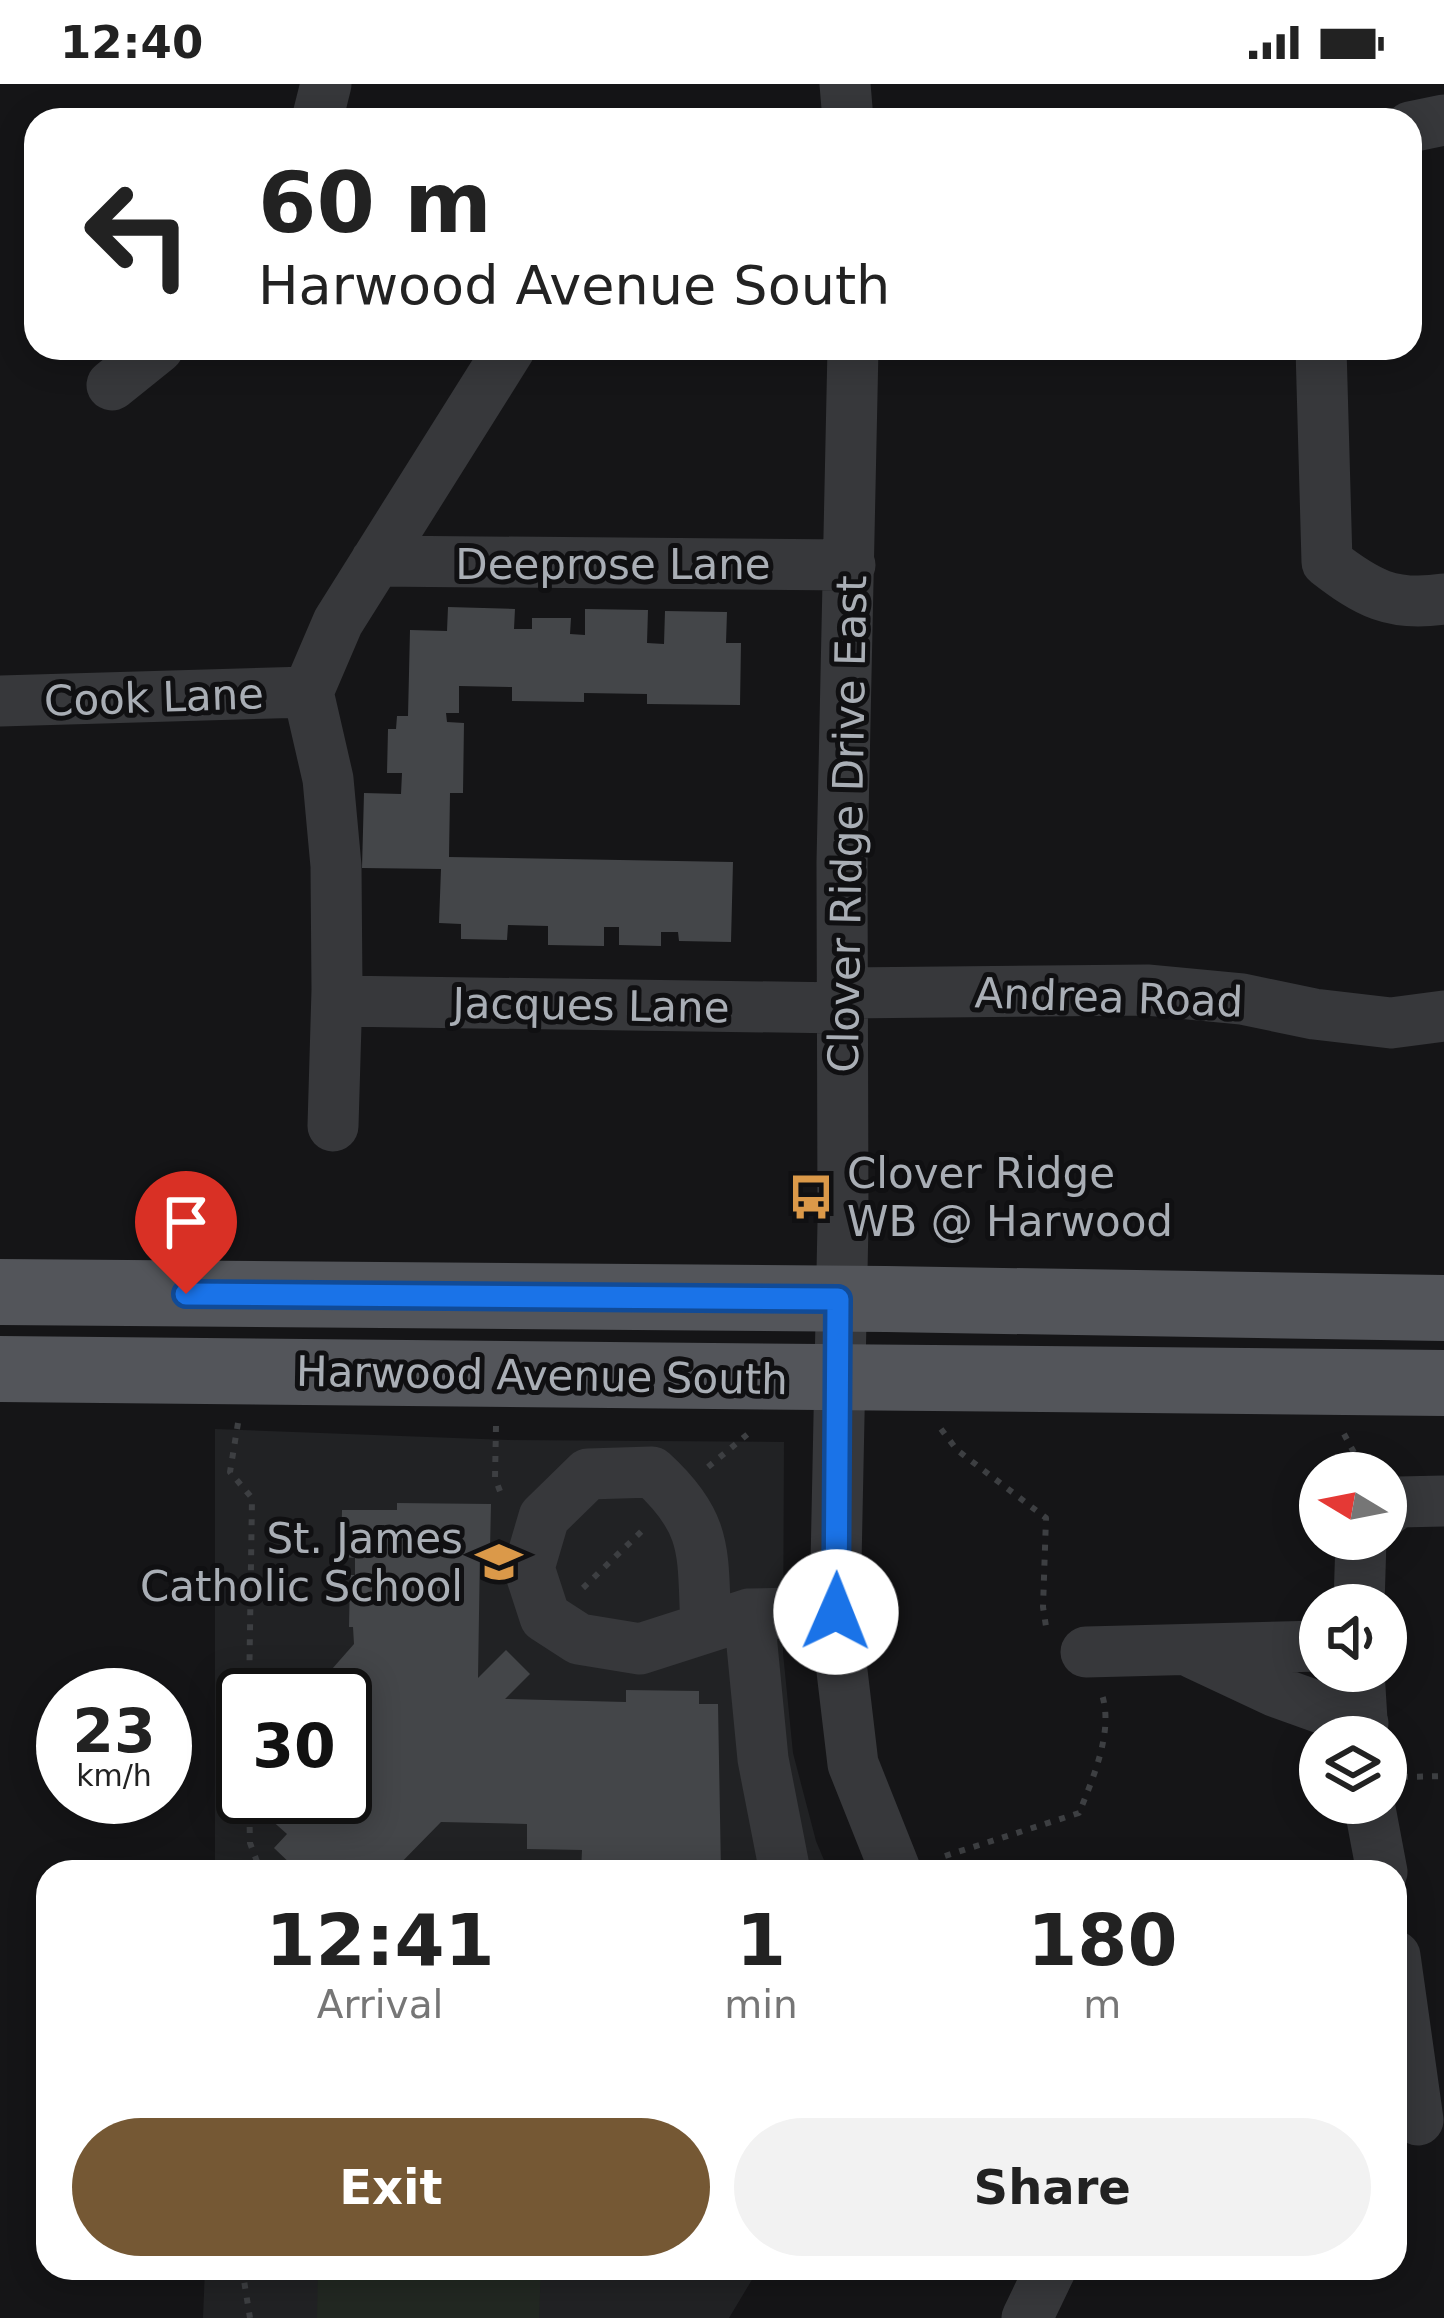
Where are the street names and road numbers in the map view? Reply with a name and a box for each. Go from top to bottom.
street label: Deeprose Lane [455,540,771,589]
street label: Clover Ridge Drive East [819,575,876,1073]
street label: Cook Lane [43,669,265,726]
street label: Andrea Road [974,968,1244,1027]
street label: Jacques Lane [449,979,730,1032]
street label: Harwood Avenue South [296,1347,788,1404]

